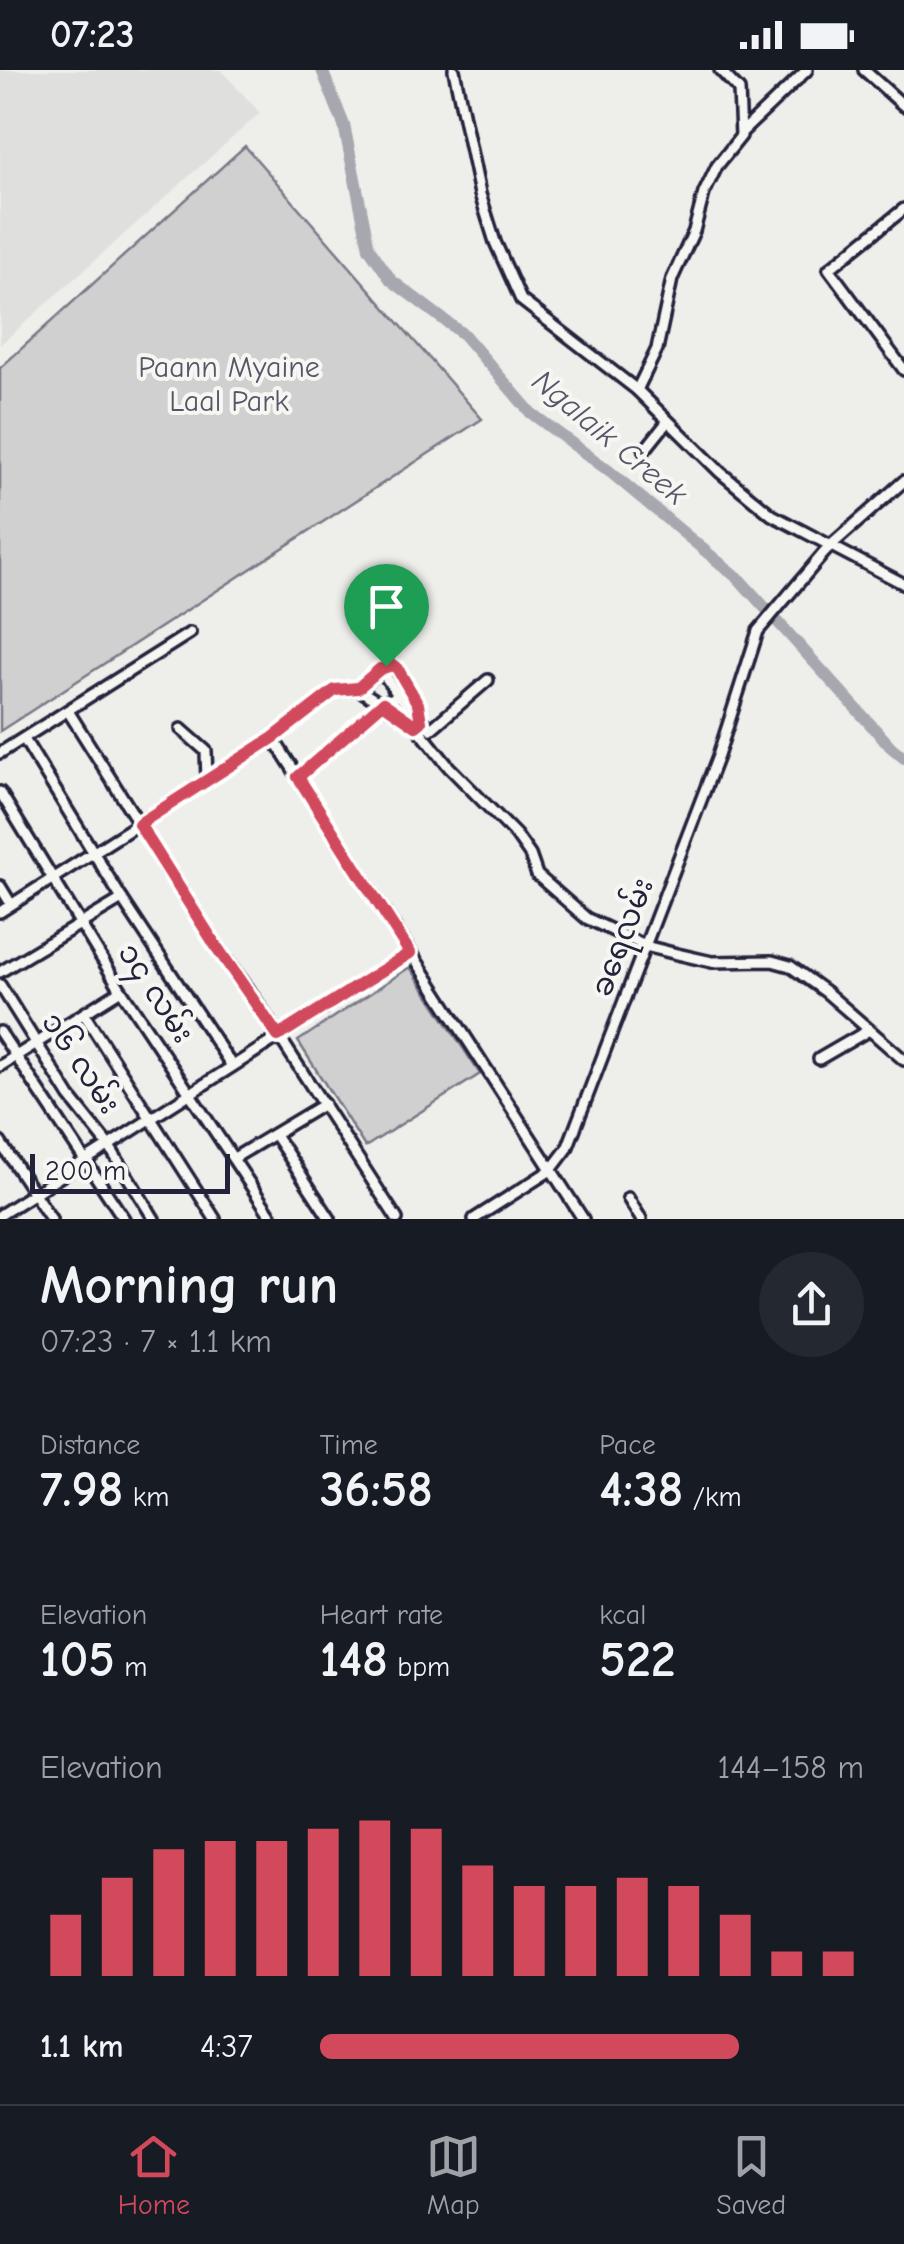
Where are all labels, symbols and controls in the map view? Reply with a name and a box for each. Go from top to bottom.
text: 07:23 [50,13,134,57]
park label: Paann Myaine Laal Park [138,350,320,419]
water label: Ngalaik Creek [525,362,695,513]
pin [344,564,429,667]
icon: arrive [359,579,414,634]
street label: ခရေလမ်း [579,871,668,1004]
street label: ၁၄ လမ်း [105,934,205,1053]
street label: ၁၆ လမ်း [34,1003,131,1121]
scale bar [30,1149,230,1194]
text: 200 m [45,1155,126,1187]
button: share [759,1252,864,1357]
text: Morning run [40,1253,338,1317]
text: 07:23 · 7 × 1.1 km [40,1323,272,1360]
text: Distance [40,1429,140,1461]
text: Time [320,1429,378,1461]
text: Pace [599,1429,656,1461]
text: 7.98 [40,1461,123,1519]
text: 36:58 [320,1461,433,1519]
text: 4:38 [599,1461,683,1519]
text: km [123,1481,169,1513]
text: /km [683,1481,742,1513]
text: Elevation [40,1599,147,1631]
text: Heart rate [320,1599,443,1631]
text: kcal [599,1599,646,1631]
text: 105 [40,1631,115,1689]
text: 148 [320,1631,388,1689]
text: 522 [599,1631,676,1689]
text: m [115,1651,147,1683]
text: bpm [388,1651,450,1683]
text: Elevation [40,1749,163,1786]
text: 144–158 m [718,1749,864,1786]
text: 1.1 km [40,2028,123,2065]
text: 4:37 [200,2028,253,2065]
tab: Home [118,2129,190,2221]
tab: Map [426,2129,481,2221]
tab: Saved [716,2129,786,2221]

